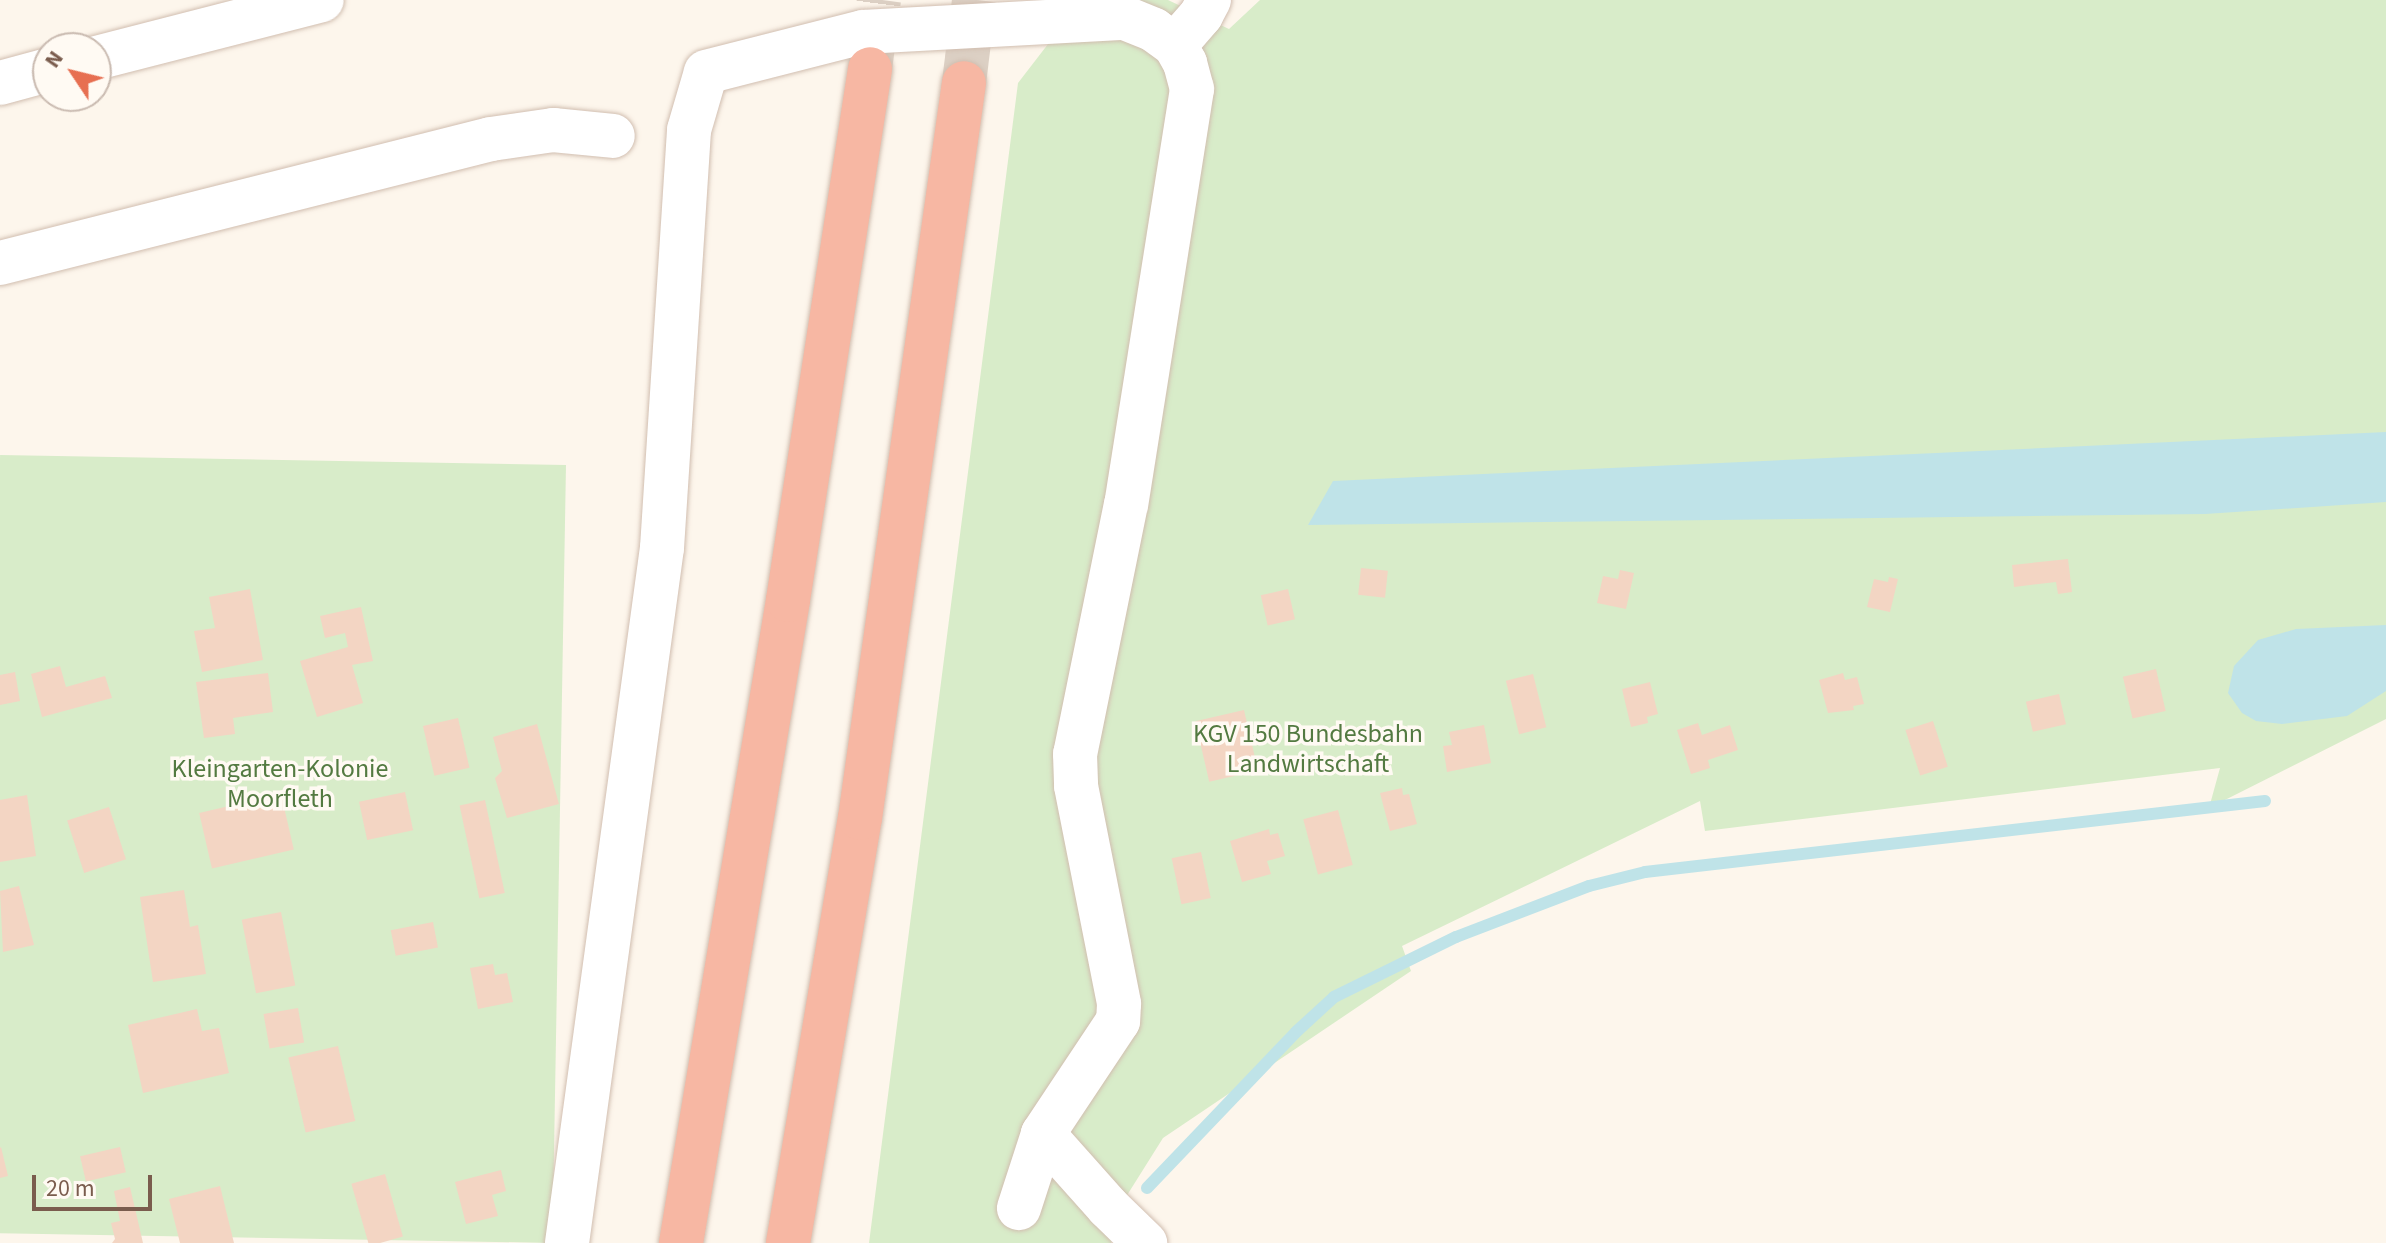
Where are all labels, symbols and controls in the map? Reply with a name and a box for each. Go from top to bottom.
north arrow [32,32,112,112]
text: N [37,44,71,75]
park label: KGV 150 Bundesbahn Landwirtschaft [1193,718,1423,780]
park label: Kleingarten-Kolonie Moorfleth [172,753,388,814]
scale bar [36,1159,156,1209]
text: 20 m [46,1171,95,1206]

